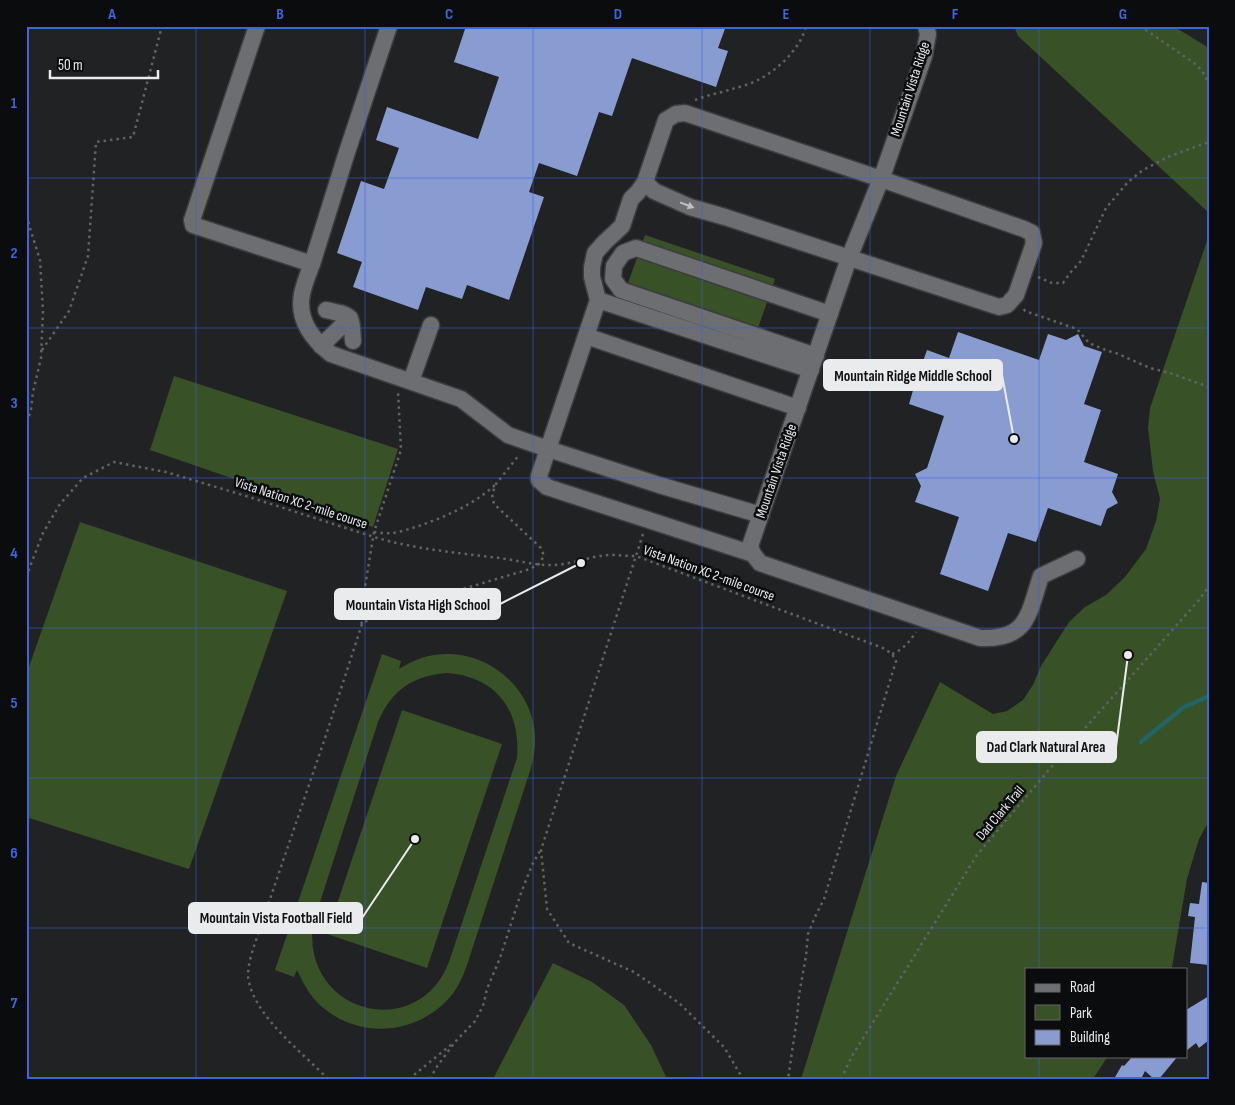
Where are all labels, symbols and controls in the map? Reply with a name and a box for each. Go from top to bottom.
text: A [107,5,116,24]
text: B [276,5,284,24]
text: C [445,5,453,24]
text: D [614,5,622,24]
text: E [783,5,790,24]
text: F [952,5,959,24]
text: G [1119,5,1127,24]
street label: Mountain Vista Ridge [887,40,933,138]
scale bar [50,48,158,80]
text: 50 m [58,56,83,75]
text: 1 [11,94,18,113]
one-way arrow [680,201,695,209]
text: 2 [10,244,18,263]
callout: Mountain Ridge Middle School [824,360,1002,390]
text: Mountain Ridge Middle School [834,367,992,386]
text: 3 [10,394,18,413]
street label: Mountain Vista Ridge [752,422,800,520]
street label: Vista Nation XC 2-mile course [232,474,370,532]
street label: Vista Nation XC 2-mile course [641,541,777,605]
text: 4 [10,544,18,563]
callout: Mountain Vista High School [335,589,500,619]
text: Mountain Vista High School [346,596,490,615]
text: 5 [10,694,18,713]
callout: Dad Clark Natural Area [977,732,1116,762]
text: Dad Clark Natural Area [987,738,1105,757]
street label: Dad Clark Trail [972,782,1028,844]
text: 6 [10,844,18,863]
callout: Mountain Vista Football Field [189,903,362,933]
text: Mountain Vista Football Field [200,909,352,928]
legend [1025,968,1188,1058]
text: Road [1070,978,1095,997]
text: 7 [11,994,18,1013]
text: Park [1070,1004,1092,1023]
text: Building [1070,1028,1110,1047]

